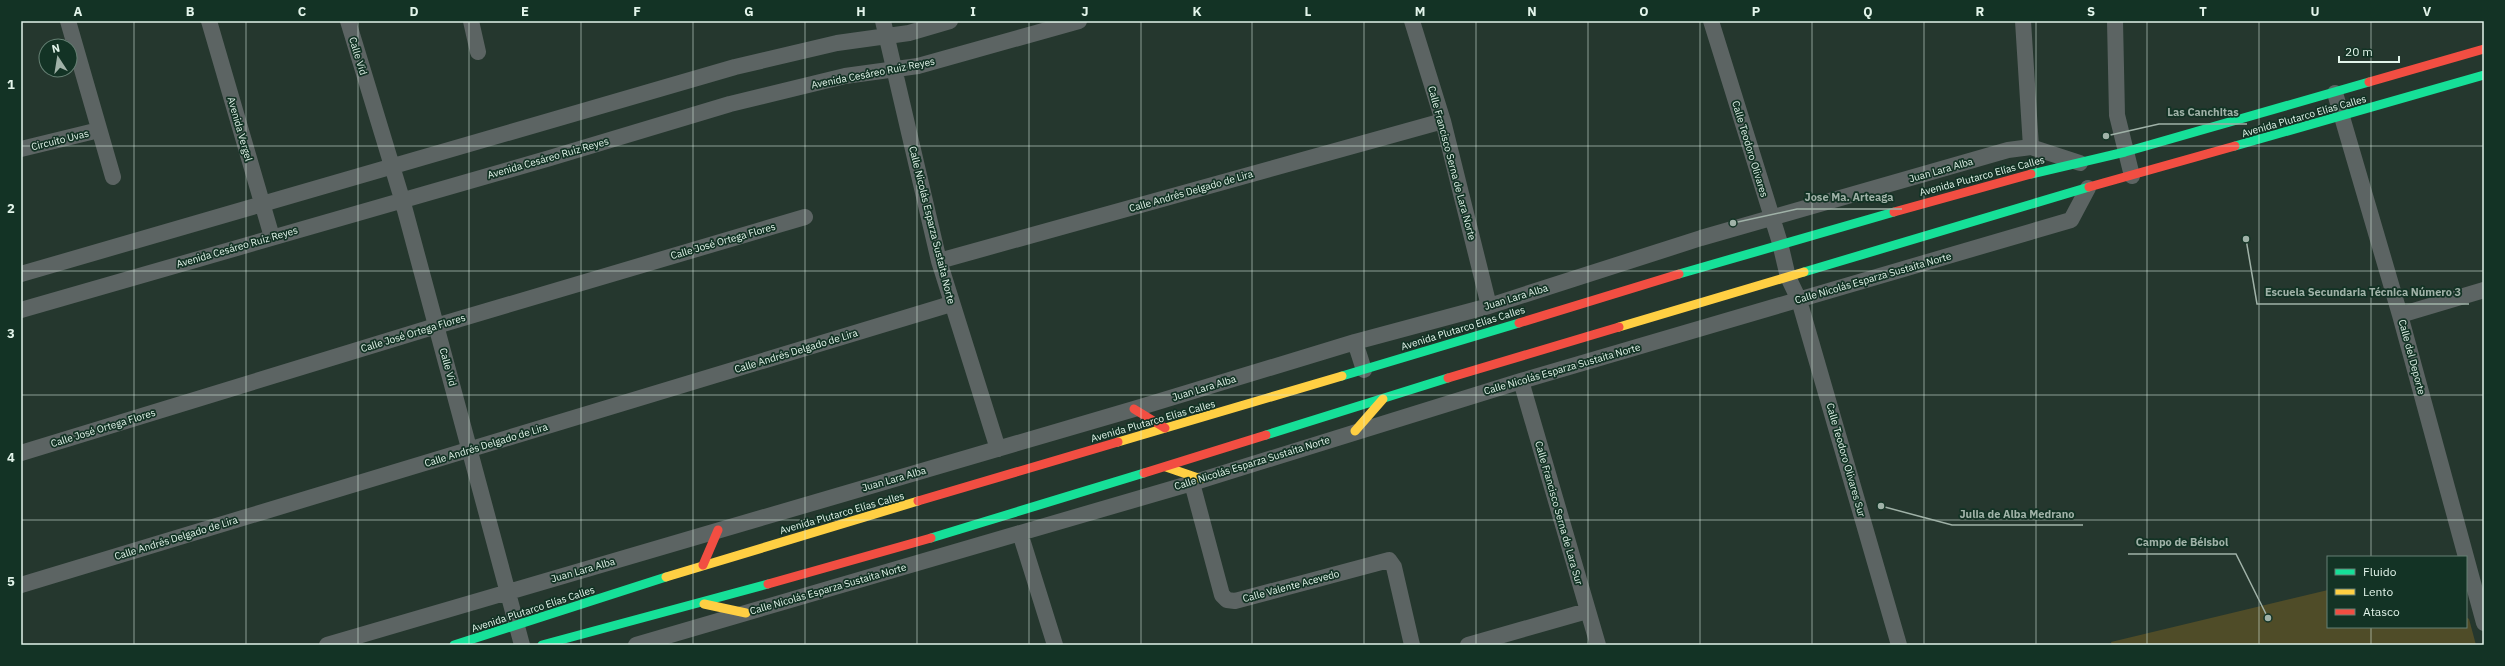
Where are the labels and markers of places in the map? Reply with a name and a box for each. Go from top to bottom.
callout: Las Canchitas [2159,101,2247,124]
callout: Jose Ma. Arteaga [1797,186,1902,209]
callout: Escuela Secundaria Técnica Número 3 [2257,281,2469,304]
callout: Julia de Alba Medrano [1952,502,2083,525]
callout: Campo de Béisbol [2128,531,2236,554]

